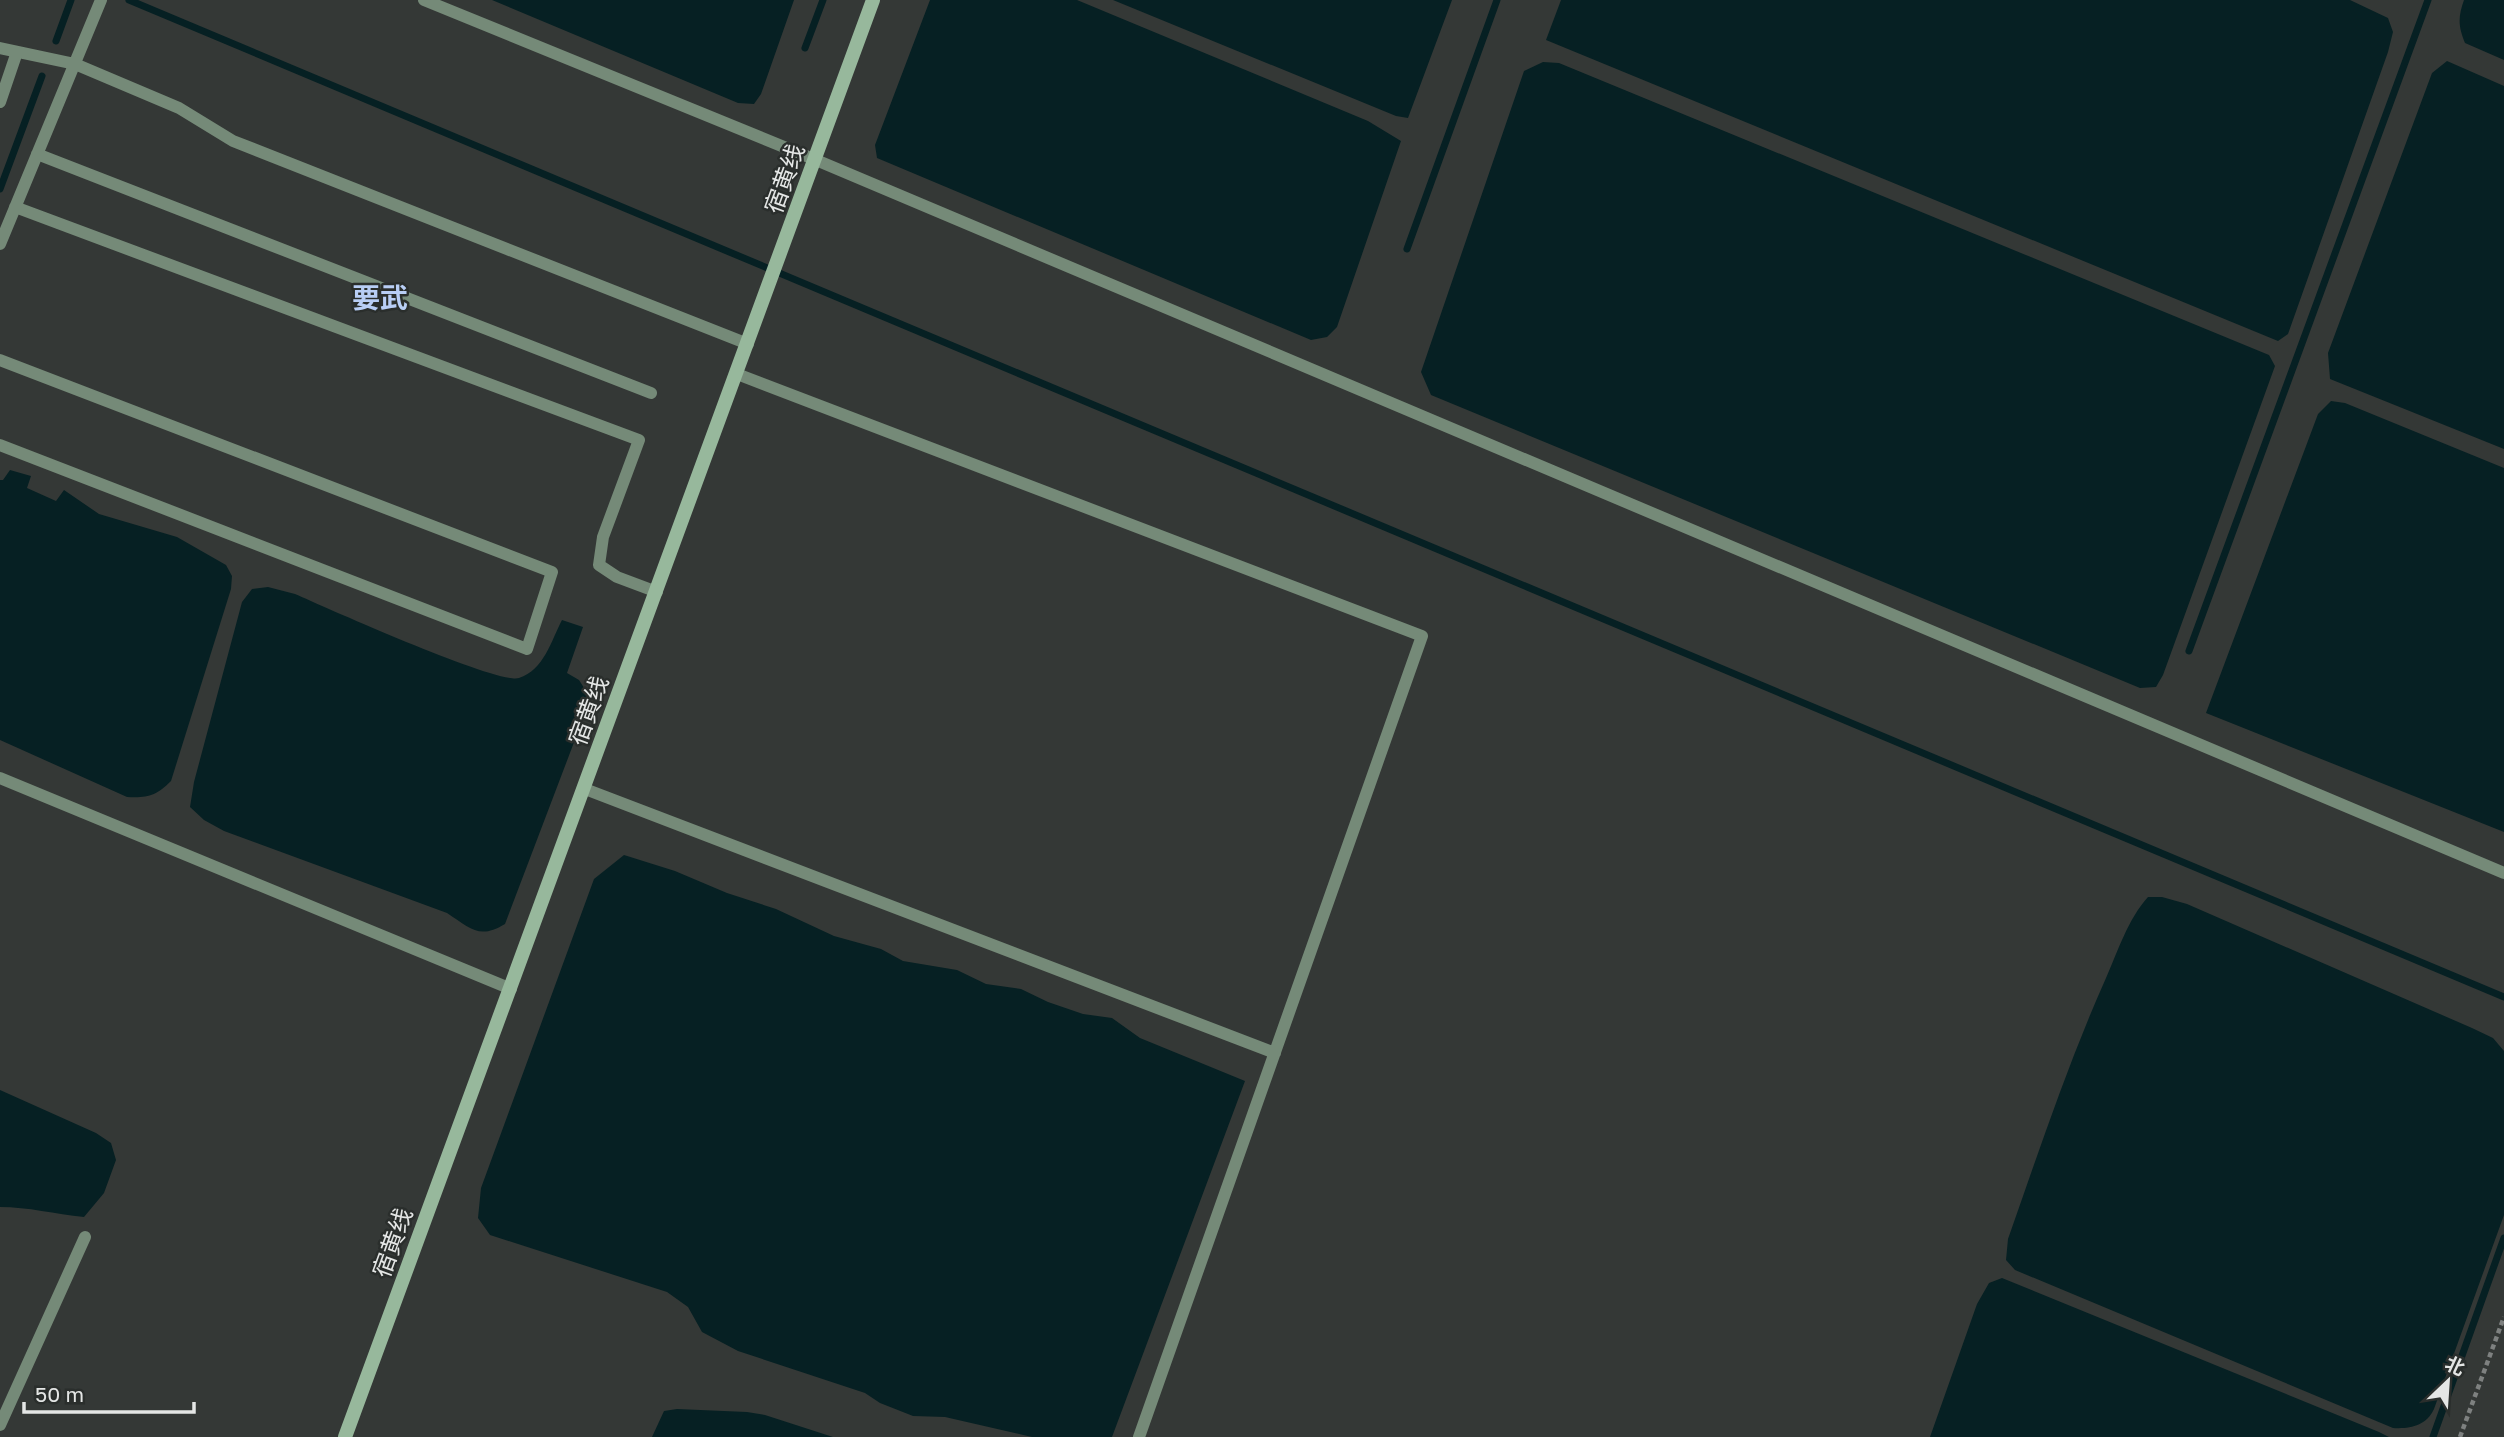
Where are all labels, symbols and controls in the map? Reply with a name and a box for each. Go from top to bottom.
street label: 宿黄线 [758,140,810,217]
district label: 要武 [352,281,408,314]
street label: 宿黄线 [562,672,614,749]
street label: 宿黄线 [366,1204,418,1281]
north arrow [2413,1346,2483,1416]
text: 北 [2442,1351,2469,1380]
scale bar [24,1370,194,1414]
text: 50 m [35,1381,84,1407]

